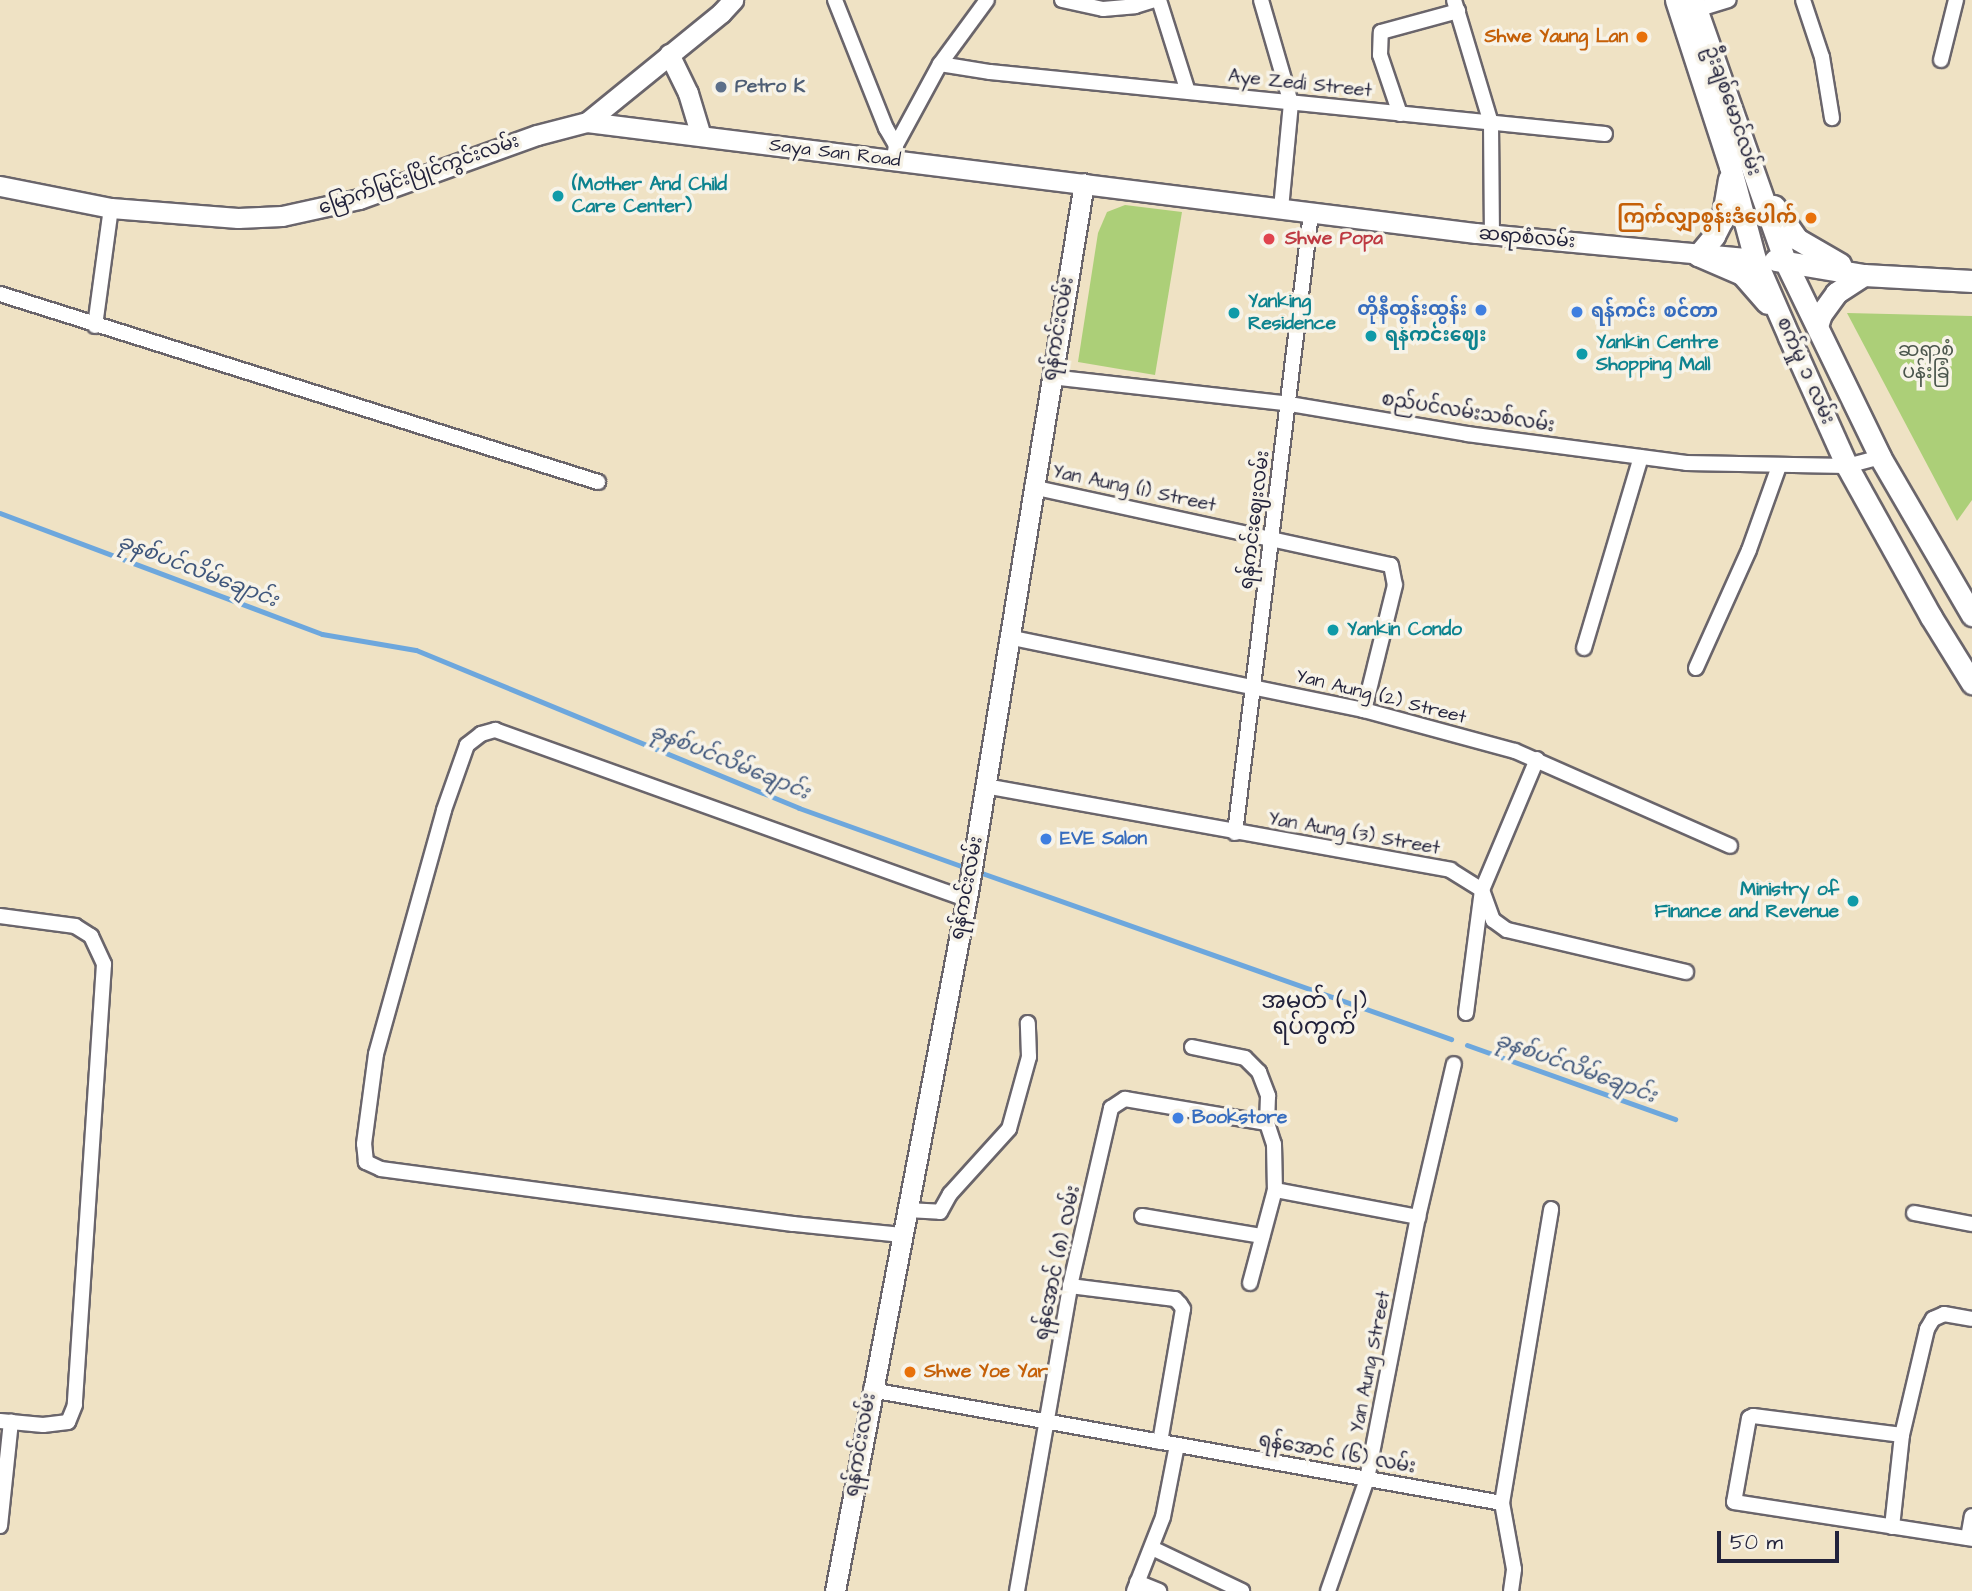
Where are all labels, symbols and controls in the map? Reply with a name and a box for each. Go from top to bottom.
place label: Shwe Yaung Lan [1484,26,1628,48]
marker: Shwe Yaung Lan [1634,29,1650,45]
street label: ဦးချစ်မောင်လမ်း [1699,43,1765,179]
street label: Aye Zedi Street [1227,65,1373,103]
place label: Petro K [735,76,805,98]
marker: Petro K [713,79,729,95]
street label: မြောက်မြင်းပြိုင်ကွင်းလမ်း [316,130,522,220]
street label: Saya San Road [768,134,902,172]
place label: (Mother And Child Care Center) [572,174,727,218]
marker: (Mother And Child Care Center) [550,188,566,204]
place label: ကြက်လျှာစွန်းဒံပေါက် [1617,207,1797,229]
marker: ကြက်လျှာစွန်းဒံပေါက် [1803,210,1819,226]
street label: ဆရာစံလမ်း [1478,222,1576,254]
place label: Shwe Popa [1285,228,1383,250]
marker: Shwe Popa [1259,229,1279,249]
street label: ရန်ကင်းလမ်း [1039,275,1079,383]
place label: Yanking Residence [1248,291,1336,335]
place label: တိုနီထွန်းထွန်း [1357,299,1467,321]
place label: ရန်ကင်း စင်တာ [1591,301,1718,323]
marker: တိုနီထွန်းထွန်း [1473,302,1489,318]
marker: ရန်ကင်း စင်တာ [1569,304,1585,320]
marker: Yanking Residence [1226,305,1242,321]
street label: စက်မှု ၁ လမ်း [1771,314,1839,428]
place label: ရန်ကင်းဈေး [1385,325,1487,347]
marker: ရန်ကင်းဈေး [1363,328,1379,344]
place label: Yankin Centre Shopping Mall [1596,332,1719,376]
park label: ဆရာစံ ပန်းခြံ [1898,340,1954,384]
marker: Yankin Centre Shopping Mall [1574,346,1590,362]
street label: စည်ပင်လမ်းသစ်လမ်း [1380,388,1556,438]
street label: ရန်ကင်းဈေးလမ်း [1235,449,1275,591]
street label: Yan Aung (1) Street [1050,461,1218,517]
water label: ခုနစ်ပင်လိမ်ချောင်း [115,529,281,613]
place label: Yankin Condo [1347,619,1462,641]
marker: Yankin Condo [1325,622,1341,638]
street label: Yan Aung (2) Street [1293,665,1469,729]
water label: ခုနစ်ပင်လိမ်ချောင်း [647,719,813,805]
street label: Yan Aung (3) Street [1266,808,1442,860]
place label: EVE Salon [1060,828,1147,850]
marker: EVE Salon [1038,831,1054,847]
street label: ရန်ကင်းလမ်း [946,834,988,942]
place label: Ministry of Finance and Revenue [1654,879,1839,923]
marker: Ministry of Finance and Revenue [1845,893,1861,909]
district label: အမှတ် (၂) ရပ်ကွက် [1261,987,1367,1041]
water label: ခုနစ်ပင်လိမ်ချောင်း [1492,1027,1660,1109]
place label: Bookstore [1192,1107,1287,1129]
marker: Bookstore [1170,1110,1186,1126]
street label: ရန်အောင် (၈) လမ်း [1030,1184,1086,1342]
street label: Yan Aung Street [1346,1289,1396,1435]
place label: Shwe Yoe Yar [924,1361,1048,1383]
marker: Shwe Yoe Yar [902,1364,918,1380]
street label: ရန်ကင်းလမ်း [841,1391,881,1499]
street label: ရန်အောင် (၆) လမ်း [1257,1429,1417,1479]
scale bar [1720,1518,1842,1562]
text: 50 m [1730,1528,1783,1557]

